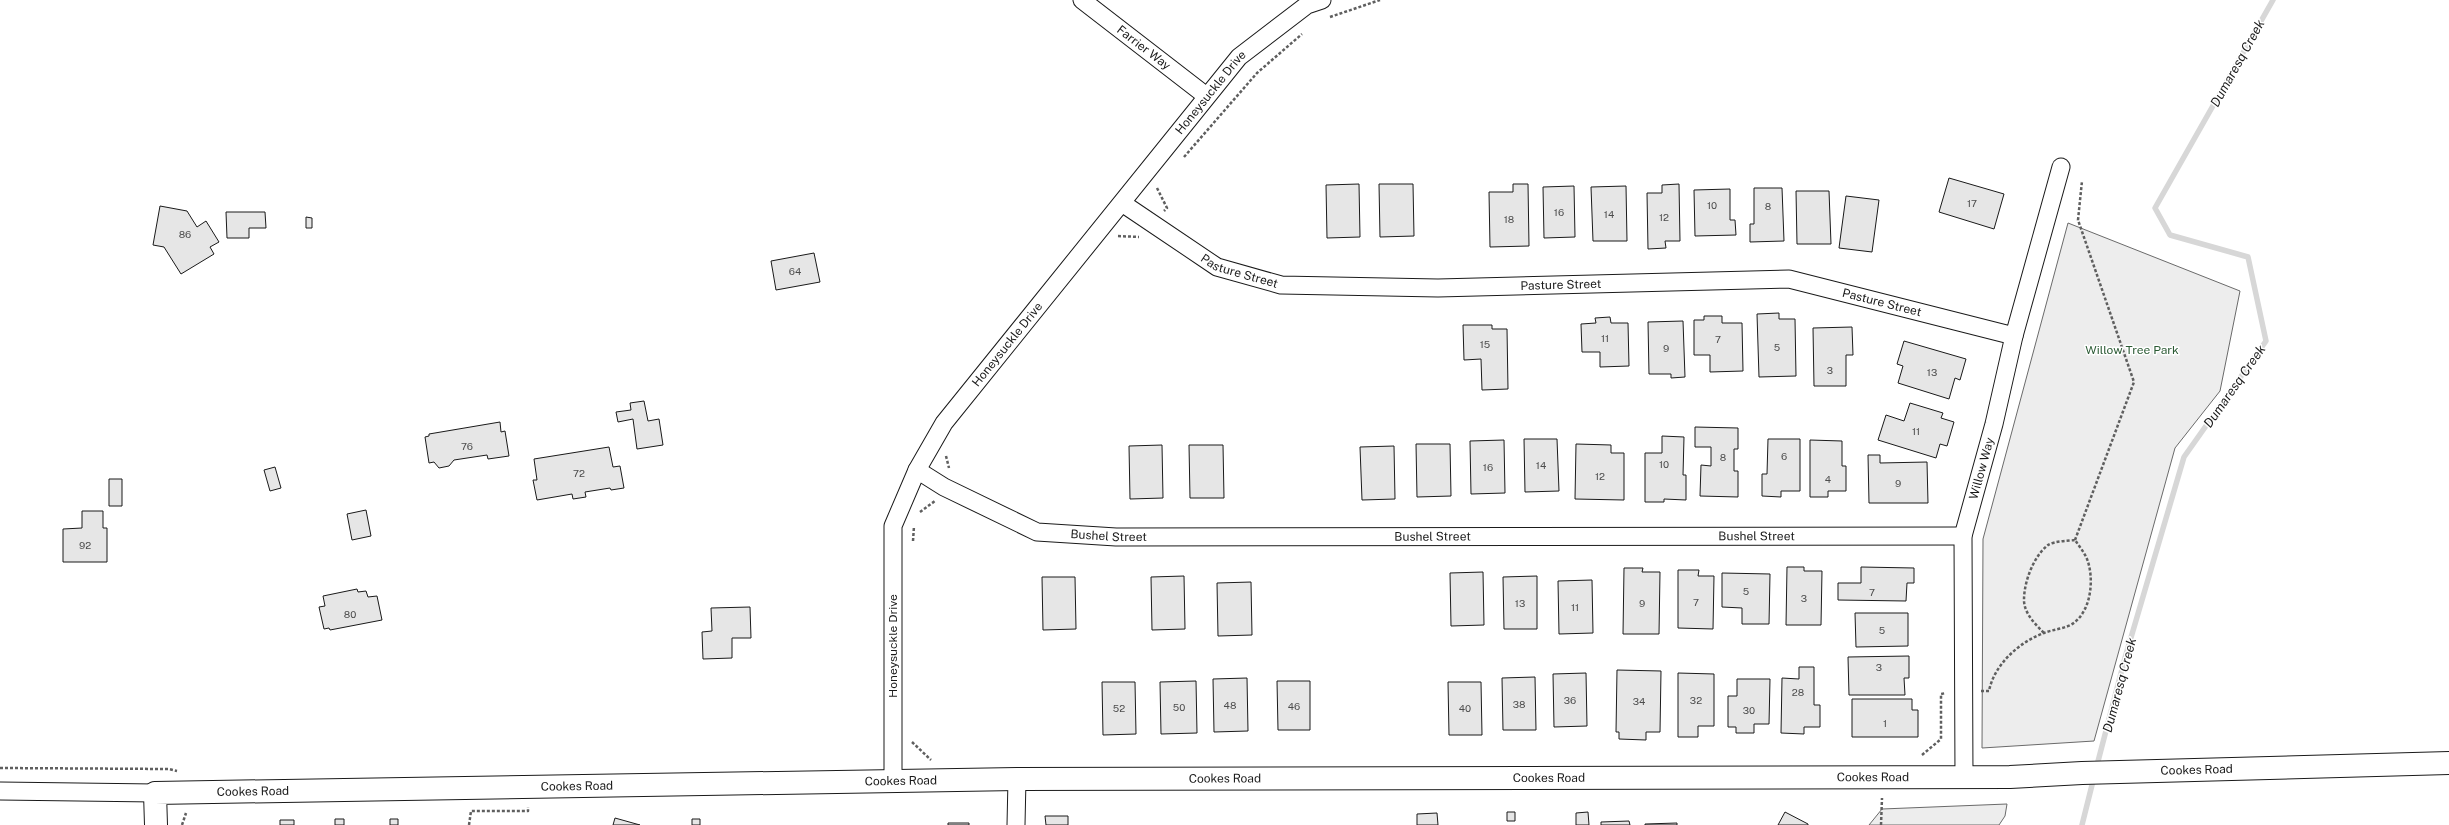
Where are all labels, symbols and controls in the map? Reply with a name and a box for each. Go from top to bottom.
water label: Dumaresq Creek [2207,17,2268,109]
street label: Farrier Way [1114,23,1174,73]
street label: Honeysuckle Drive [1173,47,1249,137]
house number: 17 [1967,197,1977,209]
house number: 10 [1707,199,1717,211]
house number: 8 [1765,200,1771,212]
house number: 16 [1554,206,1564,218]
house number: 14 [1604,208,1614,220]
house number: 12 [1659,211,1669,223]
house number: 18 [1504,213,1514,225]
house number: 86 [179,228,191,240]
street label: Pasture Street [1198,251,1280,291]
house number: 64 [789,265,801,277]
street label: Pasture Street [1520,277,1602,293]
street label: Pasture Street [1841,286,1923,319]
street label: Honeysuckle Drive [969,299,1045,389]
house number: 11 [1601,332,1609,344]
house number: 7 [1715,333,1721,345]
house number: 15 [1480,338,1490,350]
house number: 5 [1774,341,1780,353]
house number: 9 [1663,342,1669,354]
water label: Dumaresq Creek [2200,342,2268,430]
park label: Willow Tree Park [2085,343,2179,357]
house number: 3 [1827,364,1833,376]
house number: 13 [1927,366,1937,378]
house number: 11 [1912,425,1920,437]
street label: Willow Way [1966,435,1997,501]
house number: 76 [461,440,473,452]
house number: 6 [1781,450,1787,462]
house number: 8 [1720,451,1726,463]
house number: 10 [1659,458,1669,470]
house number: 14 [1536,459,1546,471]
house number: 16 [1483,461,1493,473]
house number: 72 [573,467,585,479]
house number: 12 [1595,470,1605,482]
house number: 4 [1825,473,1831,485]
house number: 9 [1895,477,1901,489]
street label: Bushel Street [1070,527,1147,544]
street label: Bushel Street [1718,529,1795,543]
street label: Bushel Street [1394,530,1471,544]
house number: 92 [79,539,91,551]
house number: 5 [1743,585,1749,597]
house number: 7 [1869,586,1875,598]
house number: 3 [1801,592,1807,604]
street label: Honeysuckle Drive [886,594,900,698]
house number: 7 [1693,596,1699,608]
house number: 13 [1515,597,1525,609]
house number: 9 [1639,597,1645,609]
house number: 11 [1571,601,1579,613]
house number: 80 [344,608,356,620]
house number: 5 [1879,624,1885,636]
water label: Dumaresq Creek [2100,636,2139,734]
house number: 3 [1876,661,1882,673]
house number: 28 [1792,686,1804,698]
house number: 36 [1564,694,1576,706]
house number: 32 [1690,694,1702,706]
house number: 34 [1633,695,1645,707]
house number: 38 [1513,698,1525,710]
house number: 48 [1224,699,1236,711]
house number: 46 [1288,700,1300,712]
house number: 50 [1173,701,1185,713]
house number: 52 [1113,702,1125,714]
house number: 40 [1459,702,1471,714]
house number: 30 [1743,704,1755,716]
house number: 1 [1883,717,1887,729]
street label: Cookes Road [2160,762,2233,778]
street label: Cookes Road [1837,770,1909,784]
street label: Cookes Road [1513,771,1585,785]
street label: Cookes Road [1189,772,1261,786]
street label: Cookes Road [865,773,937,788]
street label: Cookes Road [541,779,613,794]
street label: Cookes Road [217,784,289,799]

